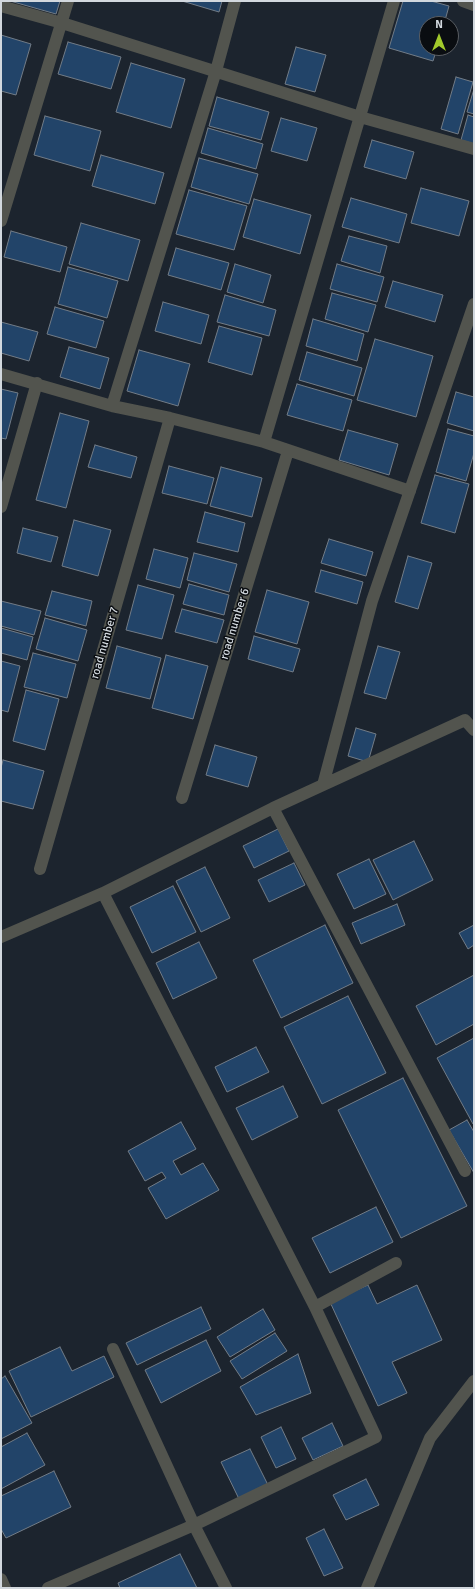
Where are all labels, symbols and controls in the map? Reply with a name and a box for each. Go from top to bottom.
north arrow [419,16,459,56]
text: N [435,18,443,31]
street label: road number 6 [217,587,253,661]
street label: road number 7 [88,605,122,681]

